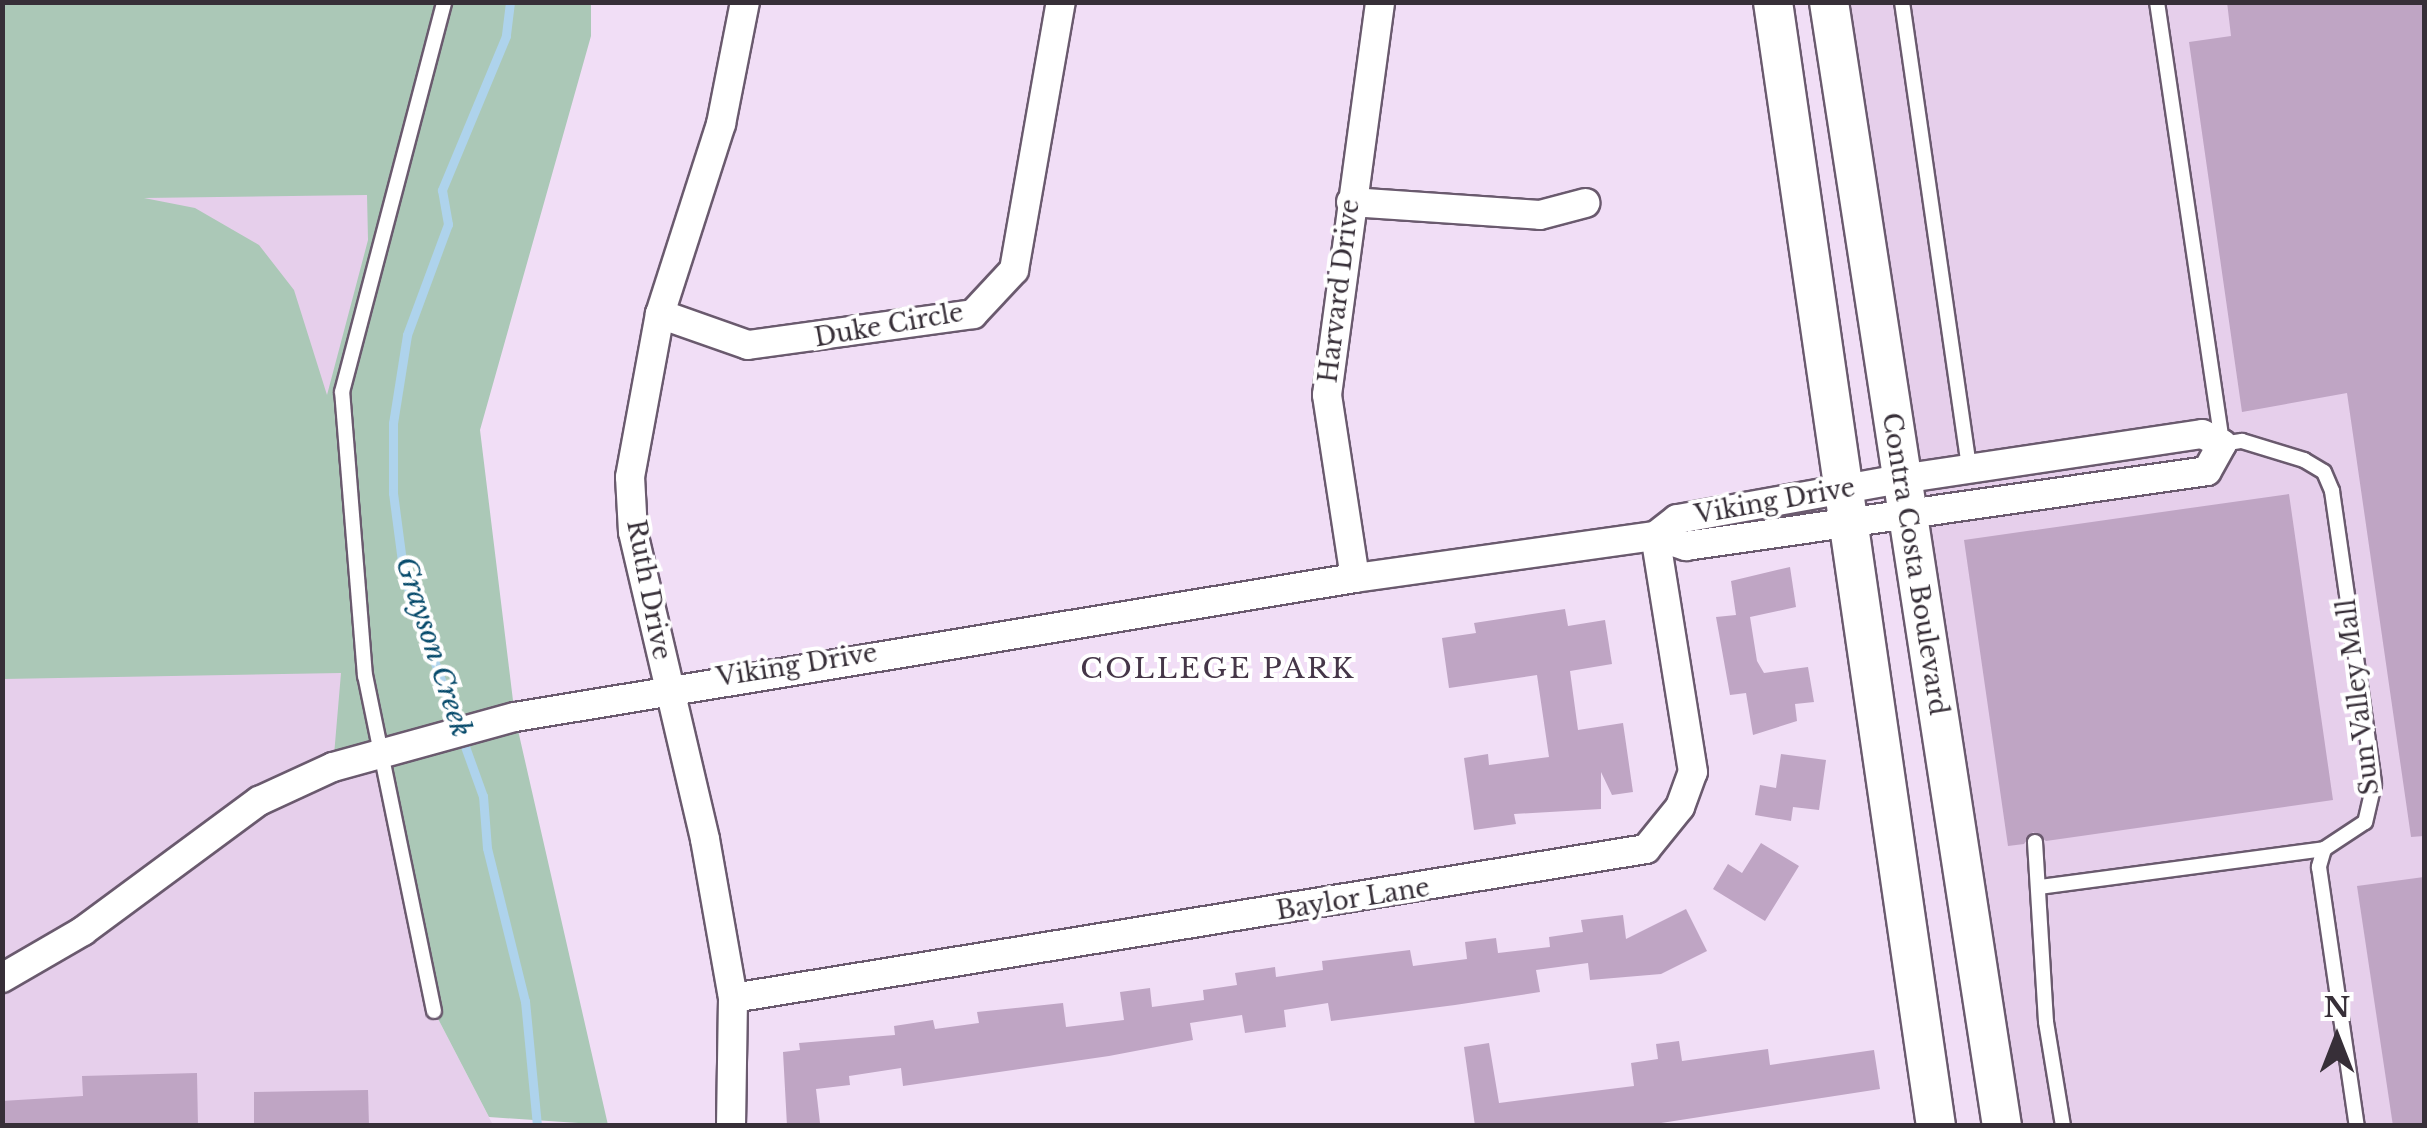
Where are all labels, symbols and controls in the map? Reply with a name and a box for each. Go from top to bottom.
street label: Harvard Drive [1314,197,1366,385]
street label: Duke Circle [812,298,966,354]
street label: Contra Costa Boulevard [1875,411,1953,717]
street label: Viking Drive [1692,473,1858,531]
street label: Ruth Drive [620,518,676,662]
water label: Grayson Creek [388,552,478,742]
street label: Sun Valley Mall [2332,596,2386,798]
street label: Viking Drive [714,638,880,694]
district label: COLLEGE PARK [1080,652,1356,686]
street label: Baylor Lane [1274,873,1432,927]
north arrow [2287,988,2387,1088]
text: N [2324,990,2350,1025]

